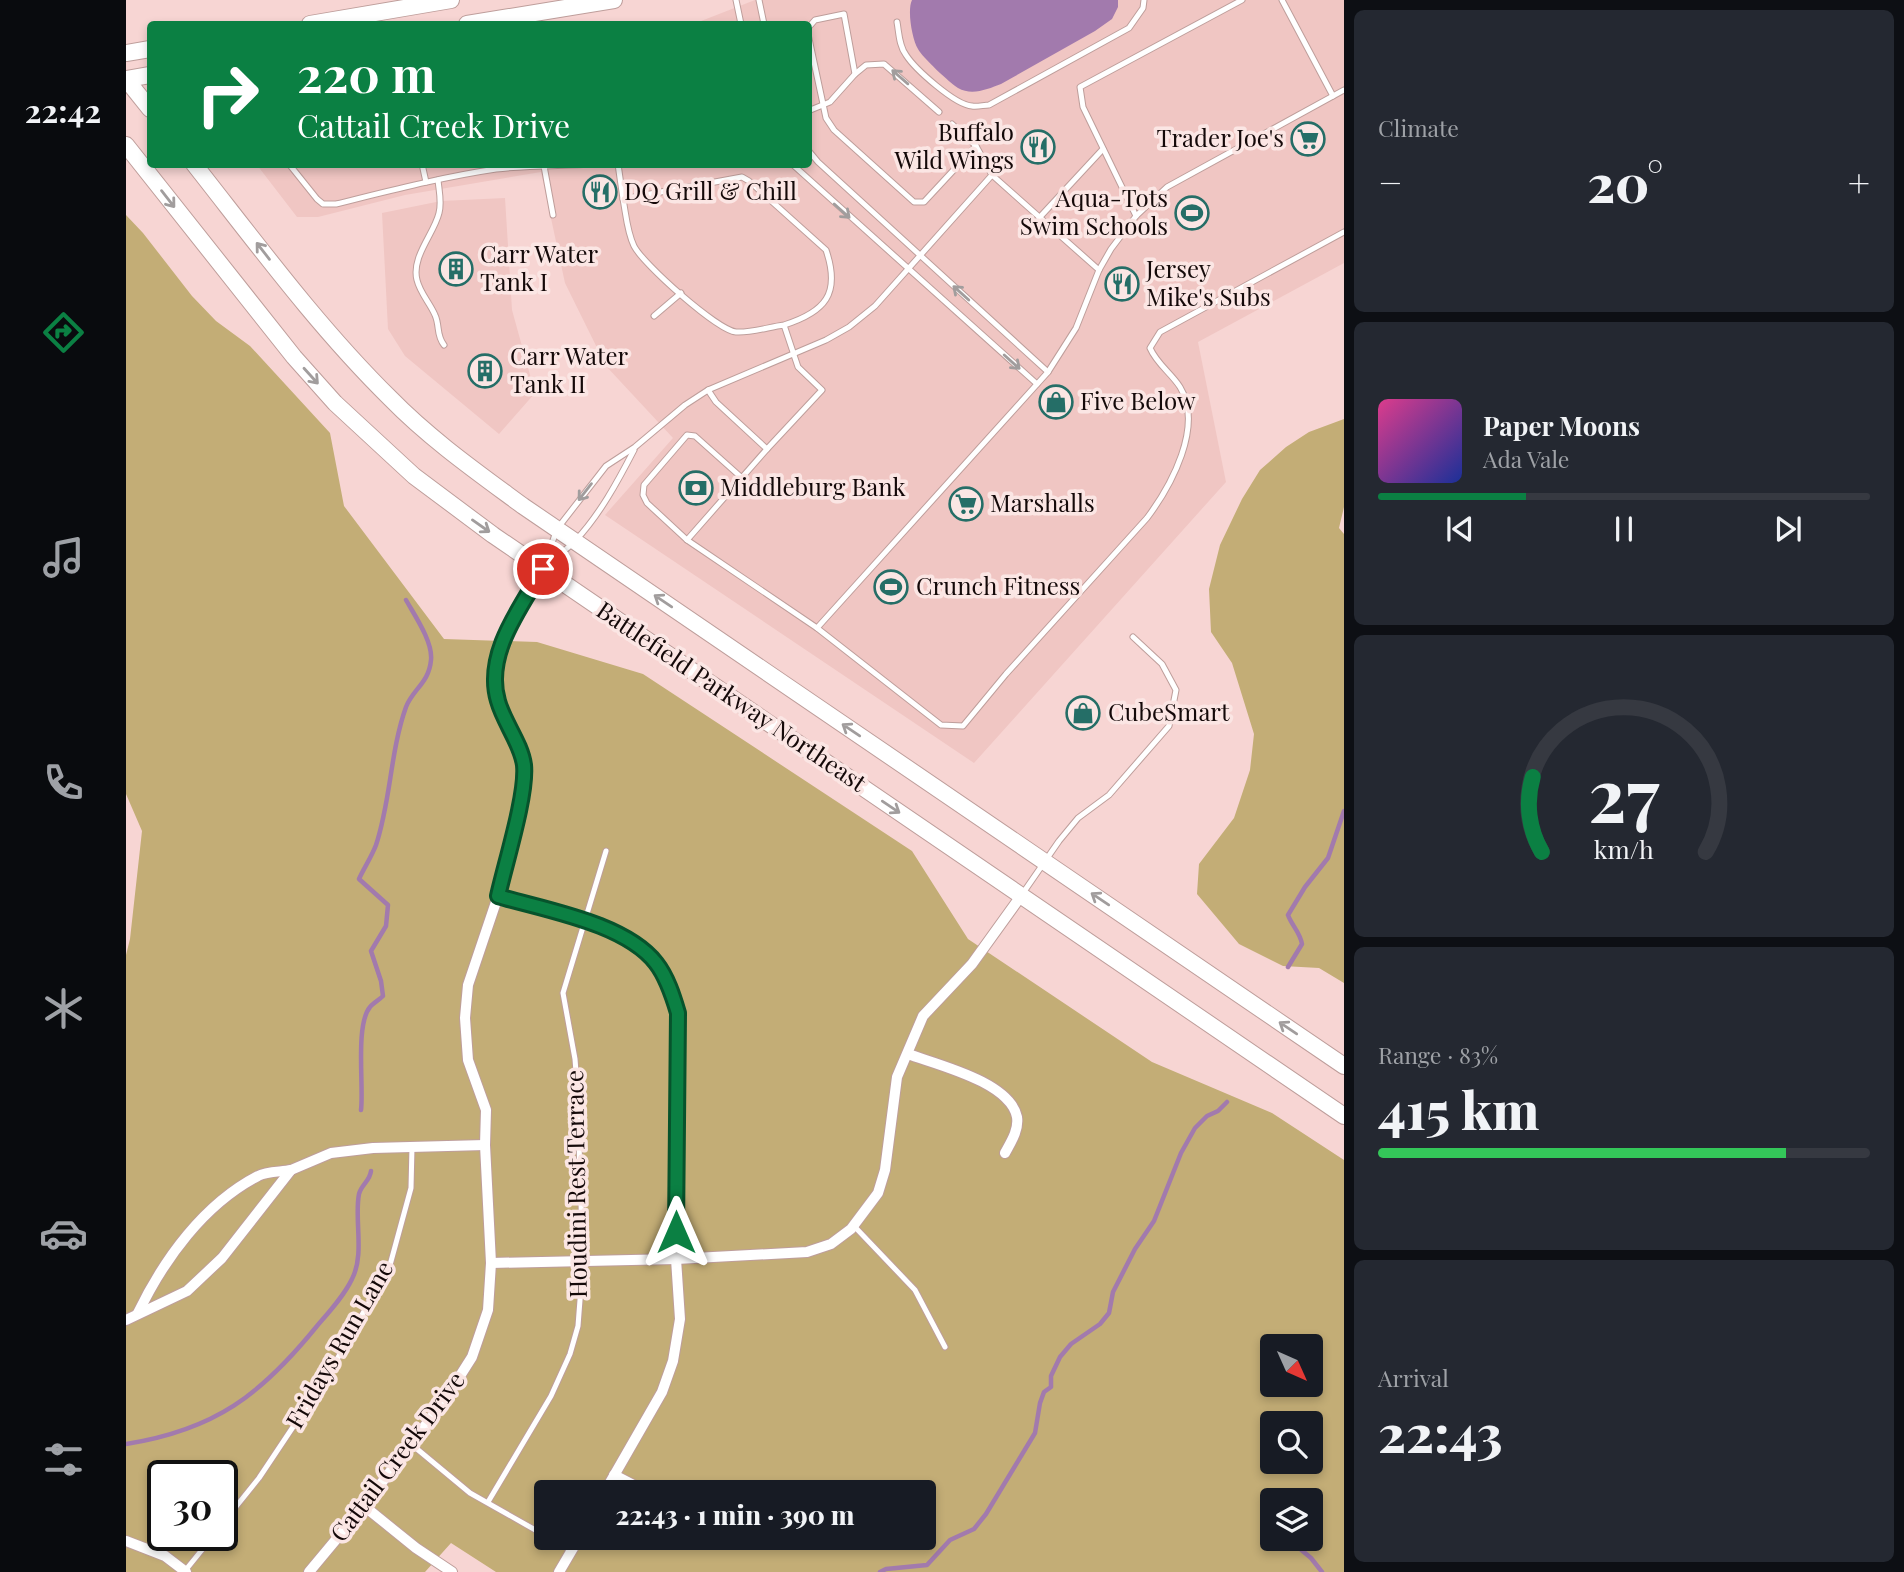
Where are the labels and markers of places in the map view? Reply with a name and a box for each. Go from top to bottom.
place label: Buffalo Wild Wings [894,115,1014,175]
supermarket icon: Trader Joe's [1289,120,1327,158]
place label: Trader Joe's [1157,121,1284,153]
restaurant icon: Buffalo Wild Wings [1019,128,1057,166]
restaurant icon: DQ Grill & Chill [581,173,619,211]
place label: DQ Grill & Chill [624,174,797,206]
place label: Aqua-Tots Swim Schools [1020,181,1168,241]
sports icon: Aqua-Tots Swim Schools [1173,194,1211,232]
place label: Carr Water Tank I [480,237,599,297]
building icon: Carr Water Tank I [437,250,475,288]
place label: Jersey Mike's Subs [1145,252,1271,312]
restaurant icon: Jersey Mike's Subs [1103,265,1141,303]
place label: Carr Water Tank II [510,339,629,399]
building icon: Carr Water Tank II [466,352,504,390]
shop icon: Five Below [1037,383,1075,421]
place label: Five Below [1080,384,1196,416]
bank icon: Middleburg Bank [677,469,715,507]
place label: Middleburg Bank [720,470,907,502]
supermarket icon: Marshalls [947,485,985,523]
place label: Marshalls [990,486,1095,518]
pin [513,539,573,599]
sports icon: Crunch Fitness [872,568,910,606]
place label: Crunch Fitness [916,569,1080,601]
shop icon: CubeSmart [1064,694,1102,732]
place label: CubeSmart [1108,695,1230,727]

